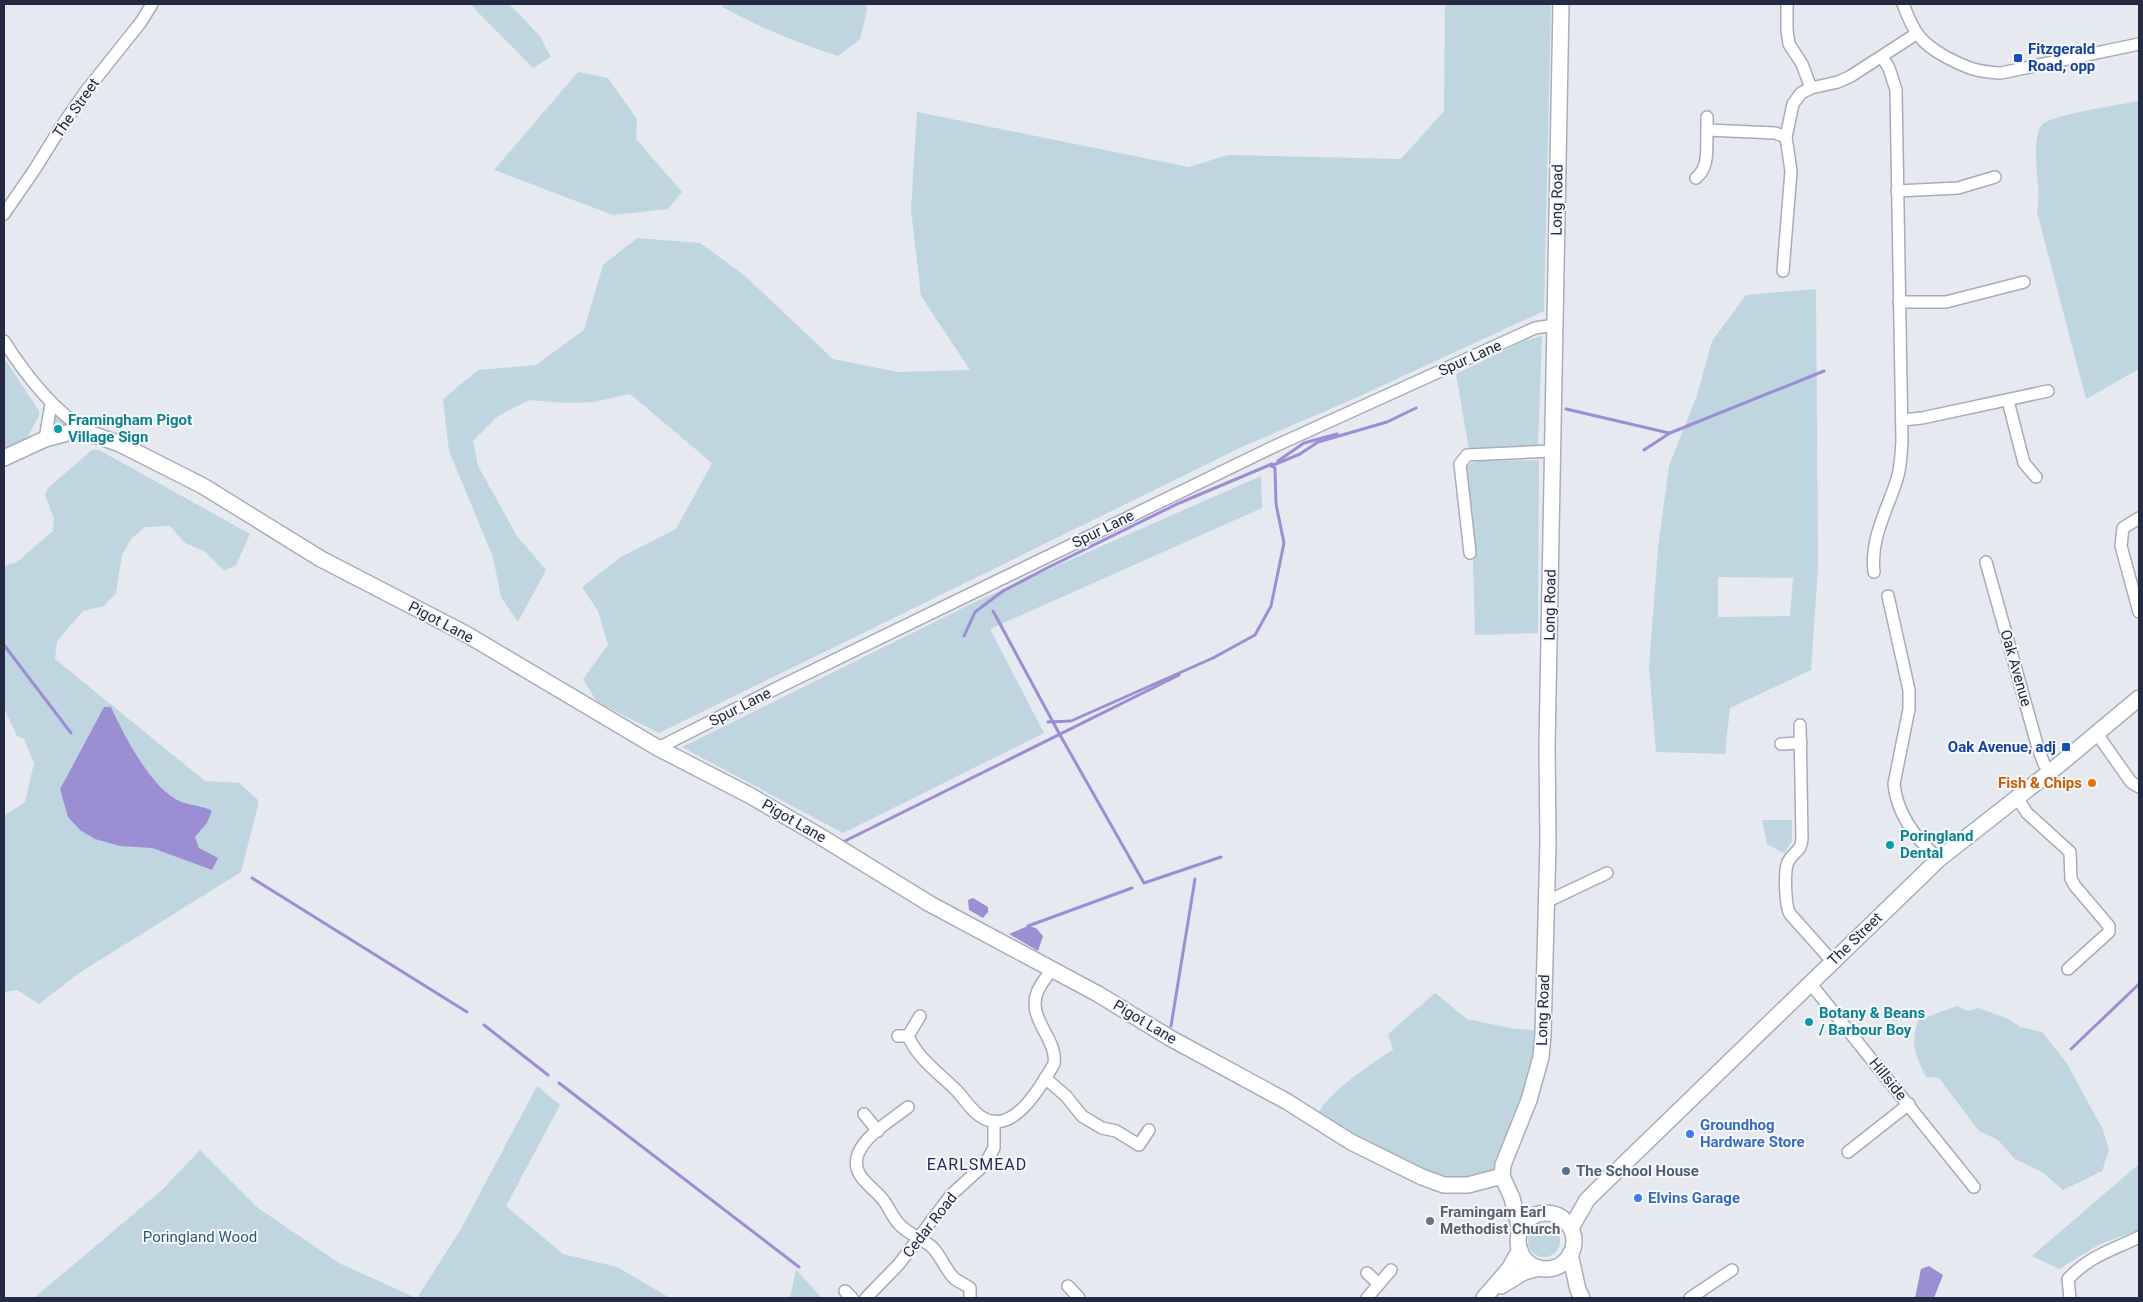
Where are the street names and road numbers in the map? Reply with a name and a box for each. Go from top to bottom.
street label: The Street [49,75,103,141]
street label: Long Road [1547,164,1567,236]
street label: Spur Lane [1436,336,1504,380]
street label: Spur Lane [1069,506,1137,552]
street label: Long Road [1540,569,1560,641]
street label: Pigot Lane [405,597,477,647]
street label: Oak Avenue [1996,628,2036,708]
street label: Spur Lane [706,684,774,730]
street label: Pigot Lane [759,795,829,847]
street label: The Street [1824,909,1886,969]
street label: Long Road [1533,974,1553,1046]
street label: Pigot Lane [1110,996,1180,1048]
street label: Hillside [1865,1054,1911,1104]
street label: Cedar Road [899,1189,961,1261]

